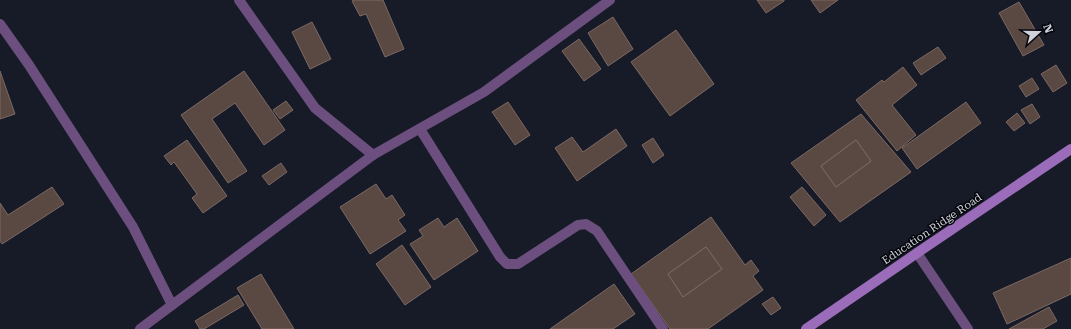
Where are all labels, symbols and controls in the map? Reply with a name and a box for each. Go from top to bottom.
north arrow [1019,12,1059,52]
text: N [1040,22,1056,35]
street label: Education Ridge Road [880,191,984,267]

